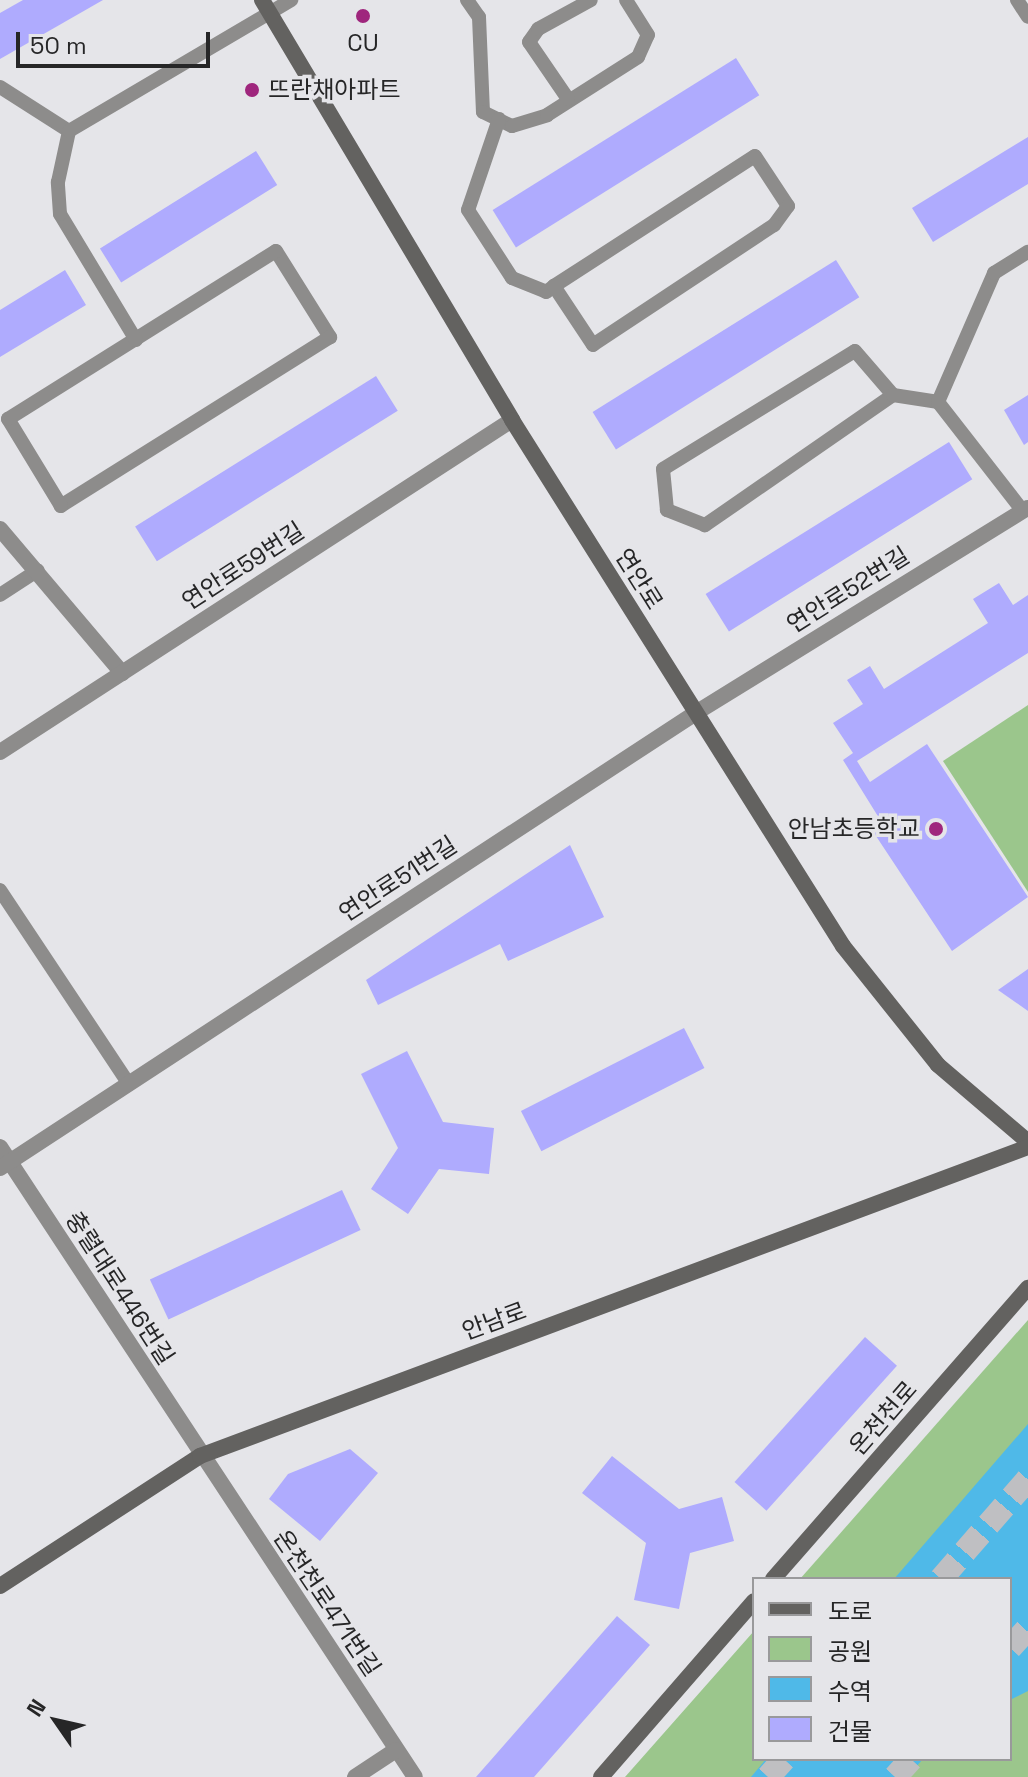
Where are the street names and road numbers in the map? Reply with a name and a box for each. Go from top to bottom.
street label: 연안로59번길 [177,516,309,616]
street label: 연안로52번길 [781,541,915,639]
street label: 연안로 [609,543,669,615]
street label: 연안로51번길 [334,830,462,928]
street label: 충렬대로446번길 [60,1206,180,1370]
street label: 안남로 [458,1296,530,1346]
street label: 온천천로 [843,1375,923,1461]
street label: 온천천로471번길 [268,1524,386,1682]

